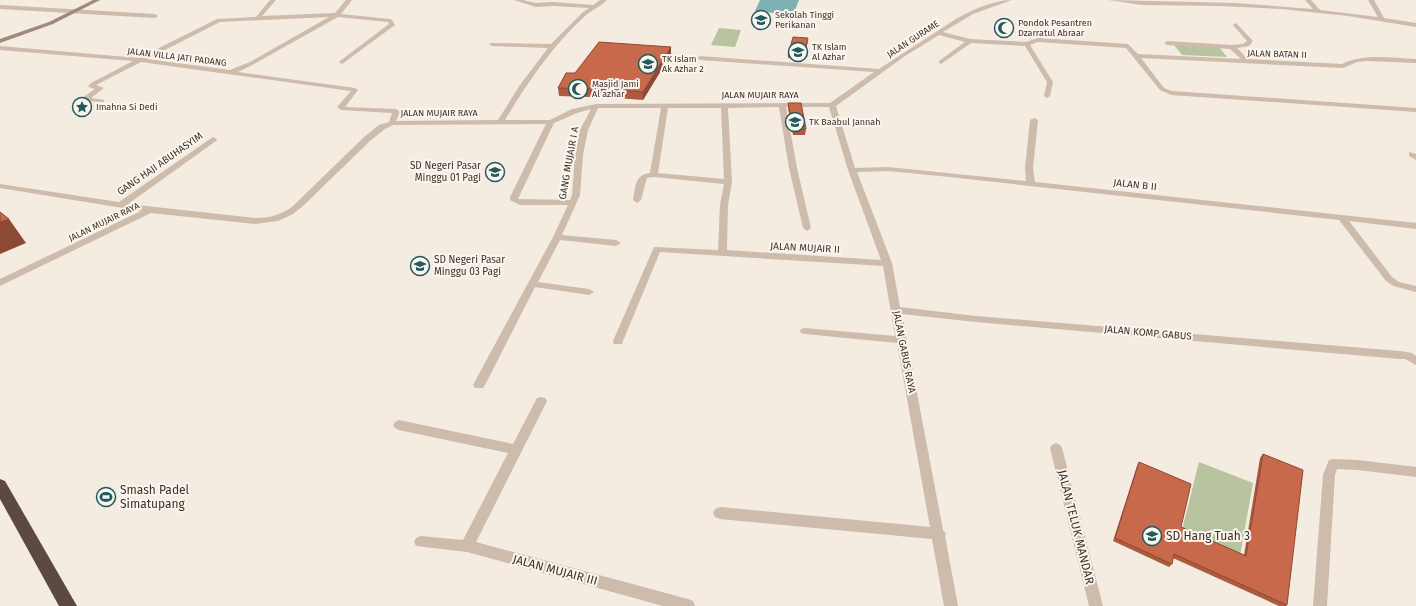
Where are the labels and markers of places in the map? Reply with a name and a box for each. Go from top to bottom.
school or university icon: Sekolah Tinggi Perikanan [750,9,772,31]
place label: Sekolah Tinggi Perikanan [775,10,834,30]
mosque icon: Pondok Pesantren Dzarratul Abraar [993,17,1015,39]
place label: Pondok Pesantren Dzarratul Abraar [1018,18,1092,38]
school or university icon: TK Islam Al Azhar [787,41,809,63]
place label: TK Islam Al Azhar [812,42,846,62]
school or university icon: TK Islam Ak Azhar 2 [637,53,659,75]
place label: TK Islam Ak Azhar 2 [662,54,704,74]
mosque icon: Masjid Jami Al azhar [567,78,589,100]
place label: Masjid Jami Al azhar [592,79,639,99]
place icon: Imahna Si Dedi [71,96,93,118]
place label: Imahna Si Dedi [96,102,158,112]
school or university icon: TK Baabul Jannah [784,111,806,133]
place label: TK Baabul Jannah [809,117,881,127]
place label: SD Negeri Pasar Minggu 01 Pagi [410,160,481,184]
school or university icon: SD Negeri Pasar Minggu 01 Pagi [484,161,506,183]
place label: SD Negeri Pasar Minggu 03 Pagi [434,254,505,278]
school or university icon: SD Negeri Pasar Minggu 03 Pagi [409,255,431,277]
place label: Smash Padel Simatupang [120,483,190,511]
sports icon: Smash Padel Simatupang [95,486,117,508]
school or university icon: SD Hang Tuah 3 [1141,525,1163,547]
place label: SD Hang Tuah 3 [1166,529,1250,543]

